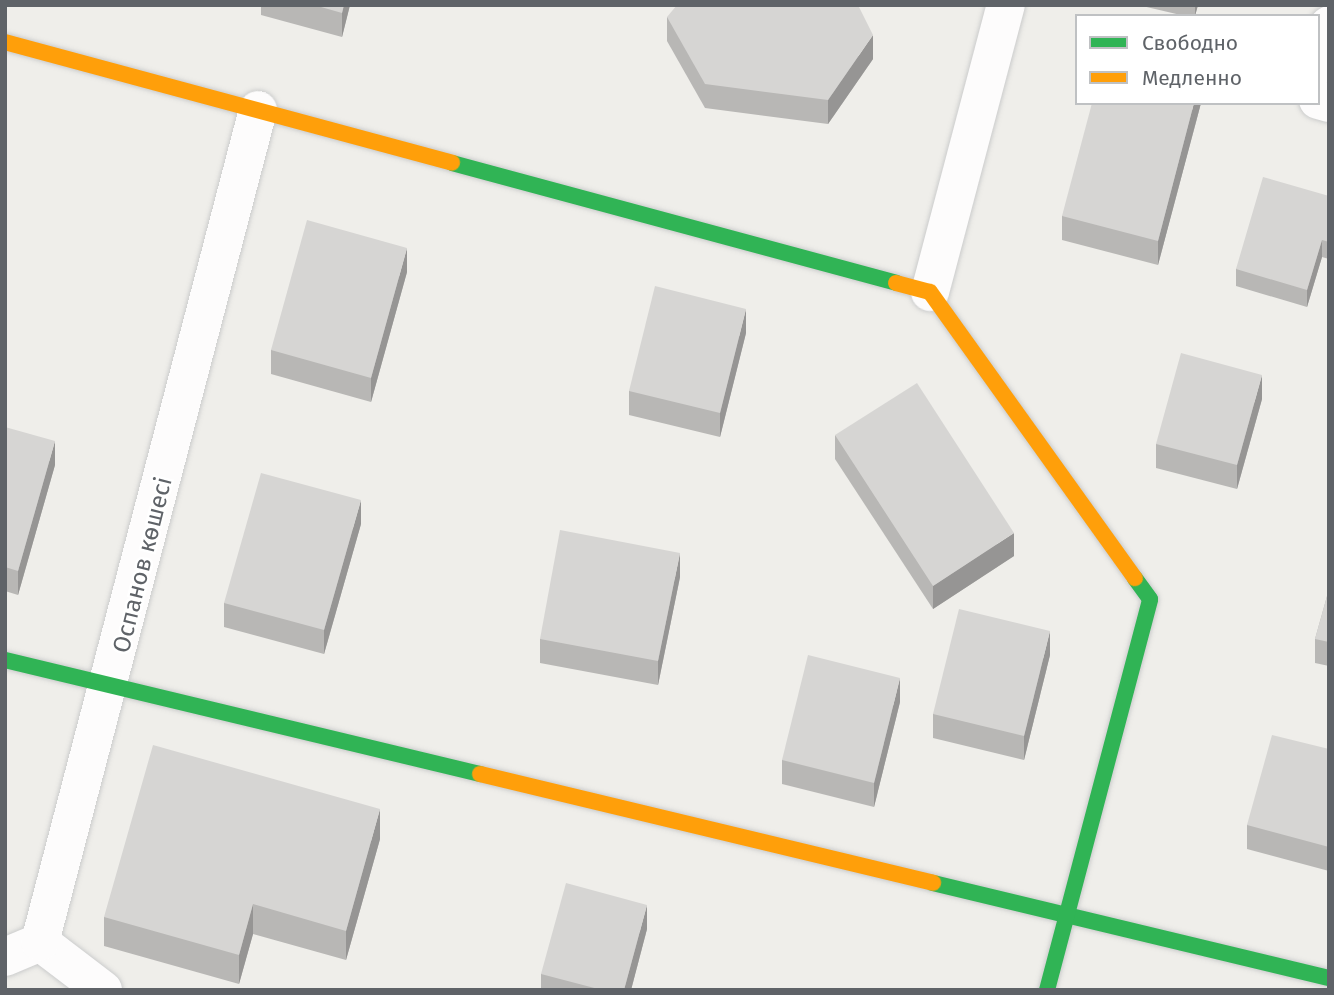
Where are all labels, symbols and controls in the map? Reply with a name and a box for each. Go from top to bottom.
legend [1075,14,1320,105]
text: Свободно [1142,30,1238,56]
text: Медленно [1142,65,1242,91]
street label: Оспанов көшесі [107,474,179,656]

